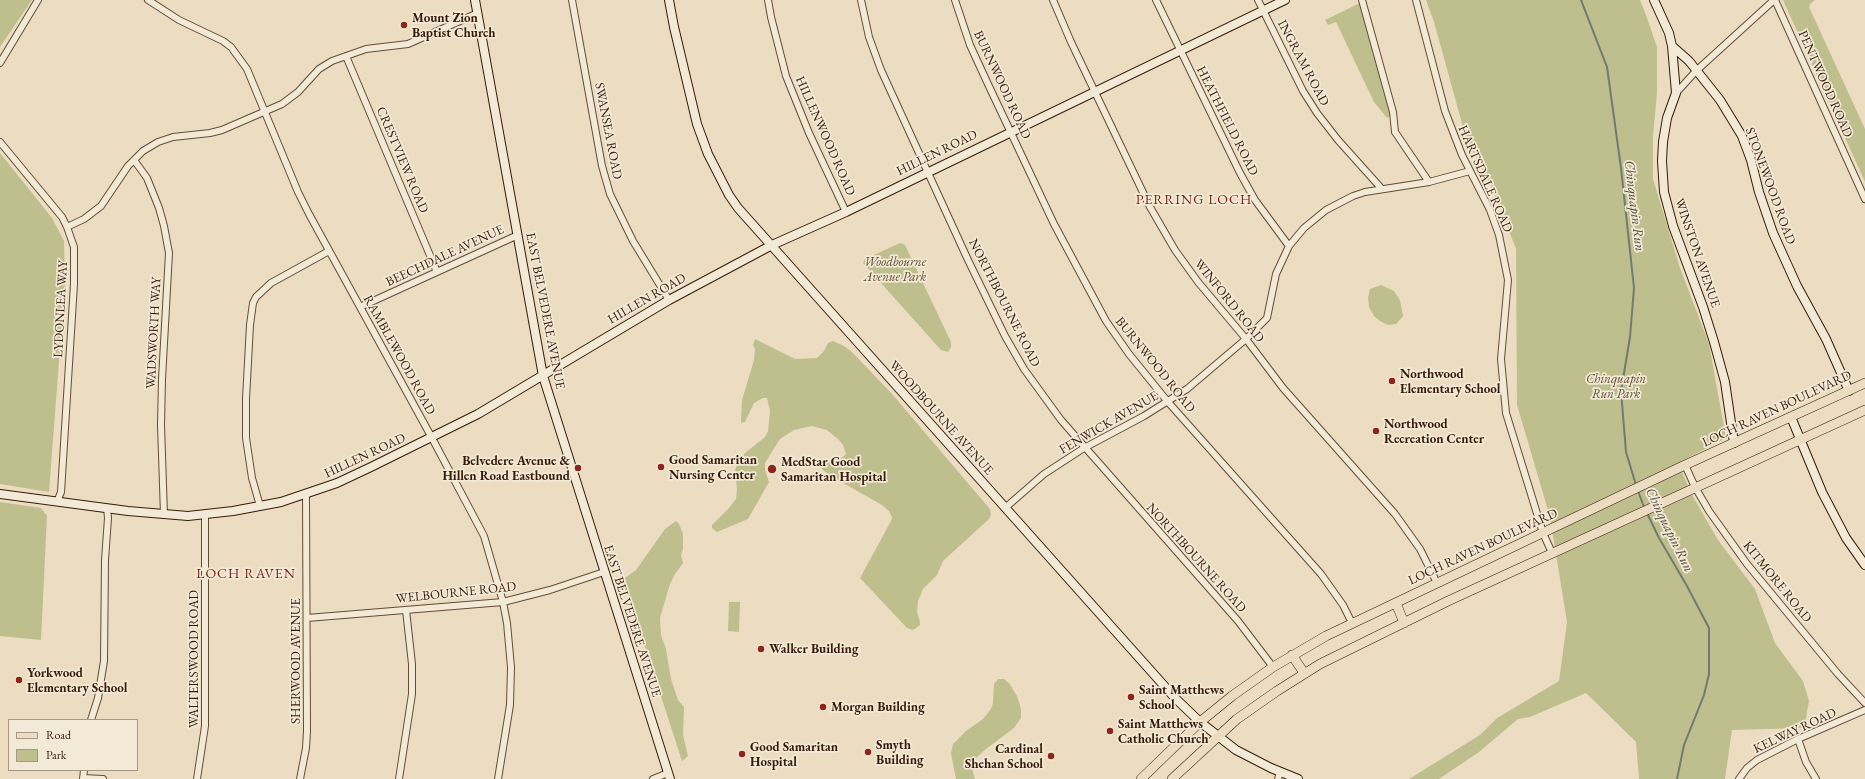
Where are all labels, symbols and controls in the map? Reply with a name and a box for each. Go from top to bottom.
place label: Mount Zion Baptist Church [412,10,496,41]
street label: INGRAM ROAD [1274,17,1332,109]
marker: Mount Zion Baptist Church [399,20,409,30]
street label: BURNWOOD ROAD [970,28,1034,142]
street label: PENTWOOD ROAD [1794,28,1856,140]
street label: HEATHFIELD ROAD [1193,64,1261,178]
street label: HILLENWOOD ROAD [792,74,858,198]
street label: SWANSEA ROAD [591,81,625,181]
street label: CRESTVIEW ROAD [373,105,431,215]
street label: HARTSDALE ROAD [1454,123,1516,235]
street label: STONEWOOD ROAD [1742,125,1798,247]
street label: HILLEN ROAD [894,127,980,179]
water label: Chinquapin Run [1620,160,1648,252]
district label: PERRING LOCH [1136,192,1252,208]
street label: WINSTON AVENUE [1671,196,1723,310]
street label: BEECHDALE AVENUE [383,222,507,290]
street label: EAST BELVEDERE AVENUE [522,231,568,391]
street label: NORTHBOURNE ROAD [965,236,1043,370]
park label: Woodbourne Avenue Park [864,254,926,285]
street label: WINFORD ROAD [1191,256,1267,346]
street label: LYDONLEA WAY [51,260,71,358]
street label: HILLEN ROAD [605,270,689,328]
street label: WADSWORTH WAY [143,277,165,389]
street label: RAMBLEWOOD ROAD [360,292,438,418]
street label: BURNWOOD ROAD [1112,314,1198,416]
street label: WOODBOURNE AVENUE [886,358,996,478]
place label: Northwood Elementary School [1400,366,1500,397]
street label: LOCH RAVEN BOULEVARD [1700,367,1854,451]
park label: Chinquapin Run Park [1586,371,1646,402]
marker: Northwood Elementary School [1387,376,1397,386]
street label: FENWICK AVENUE [1057,388,1161,458]
place label: Northwood Recreation Center [1384,416,1484,447]
marker: Northwood Recreation Center [1371,426,1381,436]
street label: HILLEN ROAD [322,430,408,482]
place label: Good Samaritan Nursing Center [669,452,757,483]
place label: Belvedere Avenue & Hillen Road Eastbound [442,453,570,484]
place label: MedStar Good Samaritan Hospital [781,454,886,485]
marker: Good Samaritan Nursing Center [656,462,666,472]
marker: Belvedere Avenue & Hillen Road Eastbound [573,463,583,473]
marker: MedStar Good Samaritan Hospital [766,463,778,475]
water label: Chinquapin Run [1641,485,1697,575]
street label: NORTHBOURNE ROAD [1143,500,1249,616]
street label: LOCH RAVEN BOULEVARD [1406,505,1560,589]
street label: KITMORE ROAD [1739,538,1815,626]
street label: EAST BELVEDERE AVENUE [600,543,664,699]
district label: LOCH RAVEN [196,566,296,582]
street label: WELBOURNE ROAD [395,579,517,607]
street label: WALTERSWOOD ROAD [186,590,202,728]
street label: SHERWOOD AVENUE [288,598,304,724]
place label: Walker Building [769,641,858,657]
marker: Walker Building [756,644,766,654]
place label: Yorkwood Elementary School [27,665,127,696]
marker: Yorkwood Elementary School [14,675,24,685]
place label: Saint Matthews School [1139,682,1224,713]
marker: Saint Matthews School [1126,692,1136,702]
place label: Morgan Building [831,699,925,715]
marker: Morgan Building [818,702,828,712]
street label: KELWAY ROAD [1751,705,1839,757]
place label: Saint Matthews Catholic Church [1118,716,1209,747]
legend [8,719,138,771]
marker: Saint Matthews Catholic Church [1105,726,1115,736]
text: Road [46,727,71,743]
place label: Smyth Building [876,737,924,768]
place label: Good Samaritan Hospital [750,739,838,770]
place label: Cardinal Shehan School [965,741,1043,772]
text: Park [46,747,66,763]
marker: Smyth Building [863,747,873,757]
marker: Good Samaritan Hospital [737,749,747,759]
marker: Cardinal Shehan School [1046,751,1056,761]

